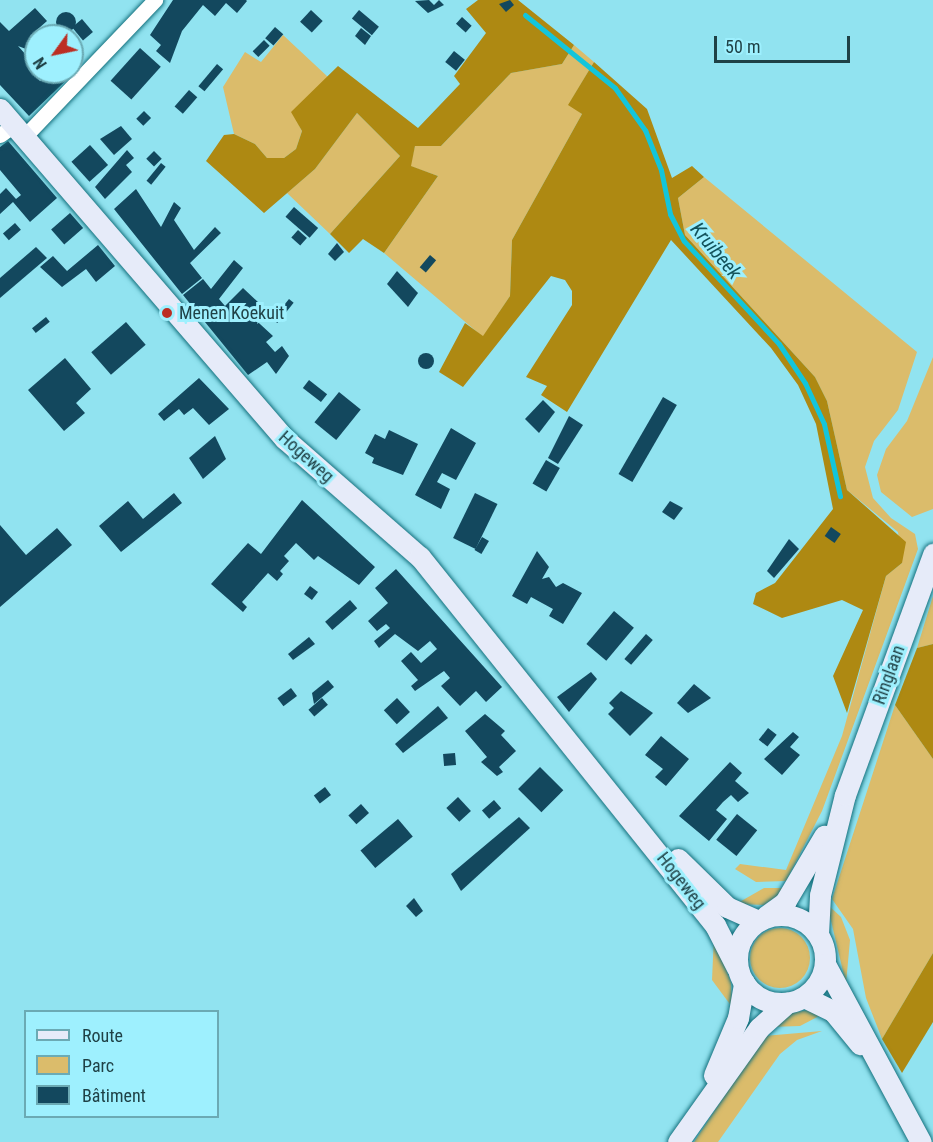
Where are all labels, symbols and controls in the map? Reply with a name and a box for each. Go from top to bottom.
north arrow [24,24,84,84]
scale bar [717,24,854,62]
text: 50 m [725,36,760,57]
text: N [30,54,51,72]
water label: Kruibeek [685,218,747,284]
place label: Menen Koekuit [179,302,284,324]
marker: Menen Koekuit [160,306,174,320]
street label: Hogeweg [274,427,338,487]
street label: Ringlaan [868,642,910,708]
street label: Hogeweg [652,848,710,914]
legend [24,1010,219,1118]
text: Route [82,1025,123,1046]
text: Parc [82,1055,114,1076]
text: Bâtiment [82,1085,146,1106]

